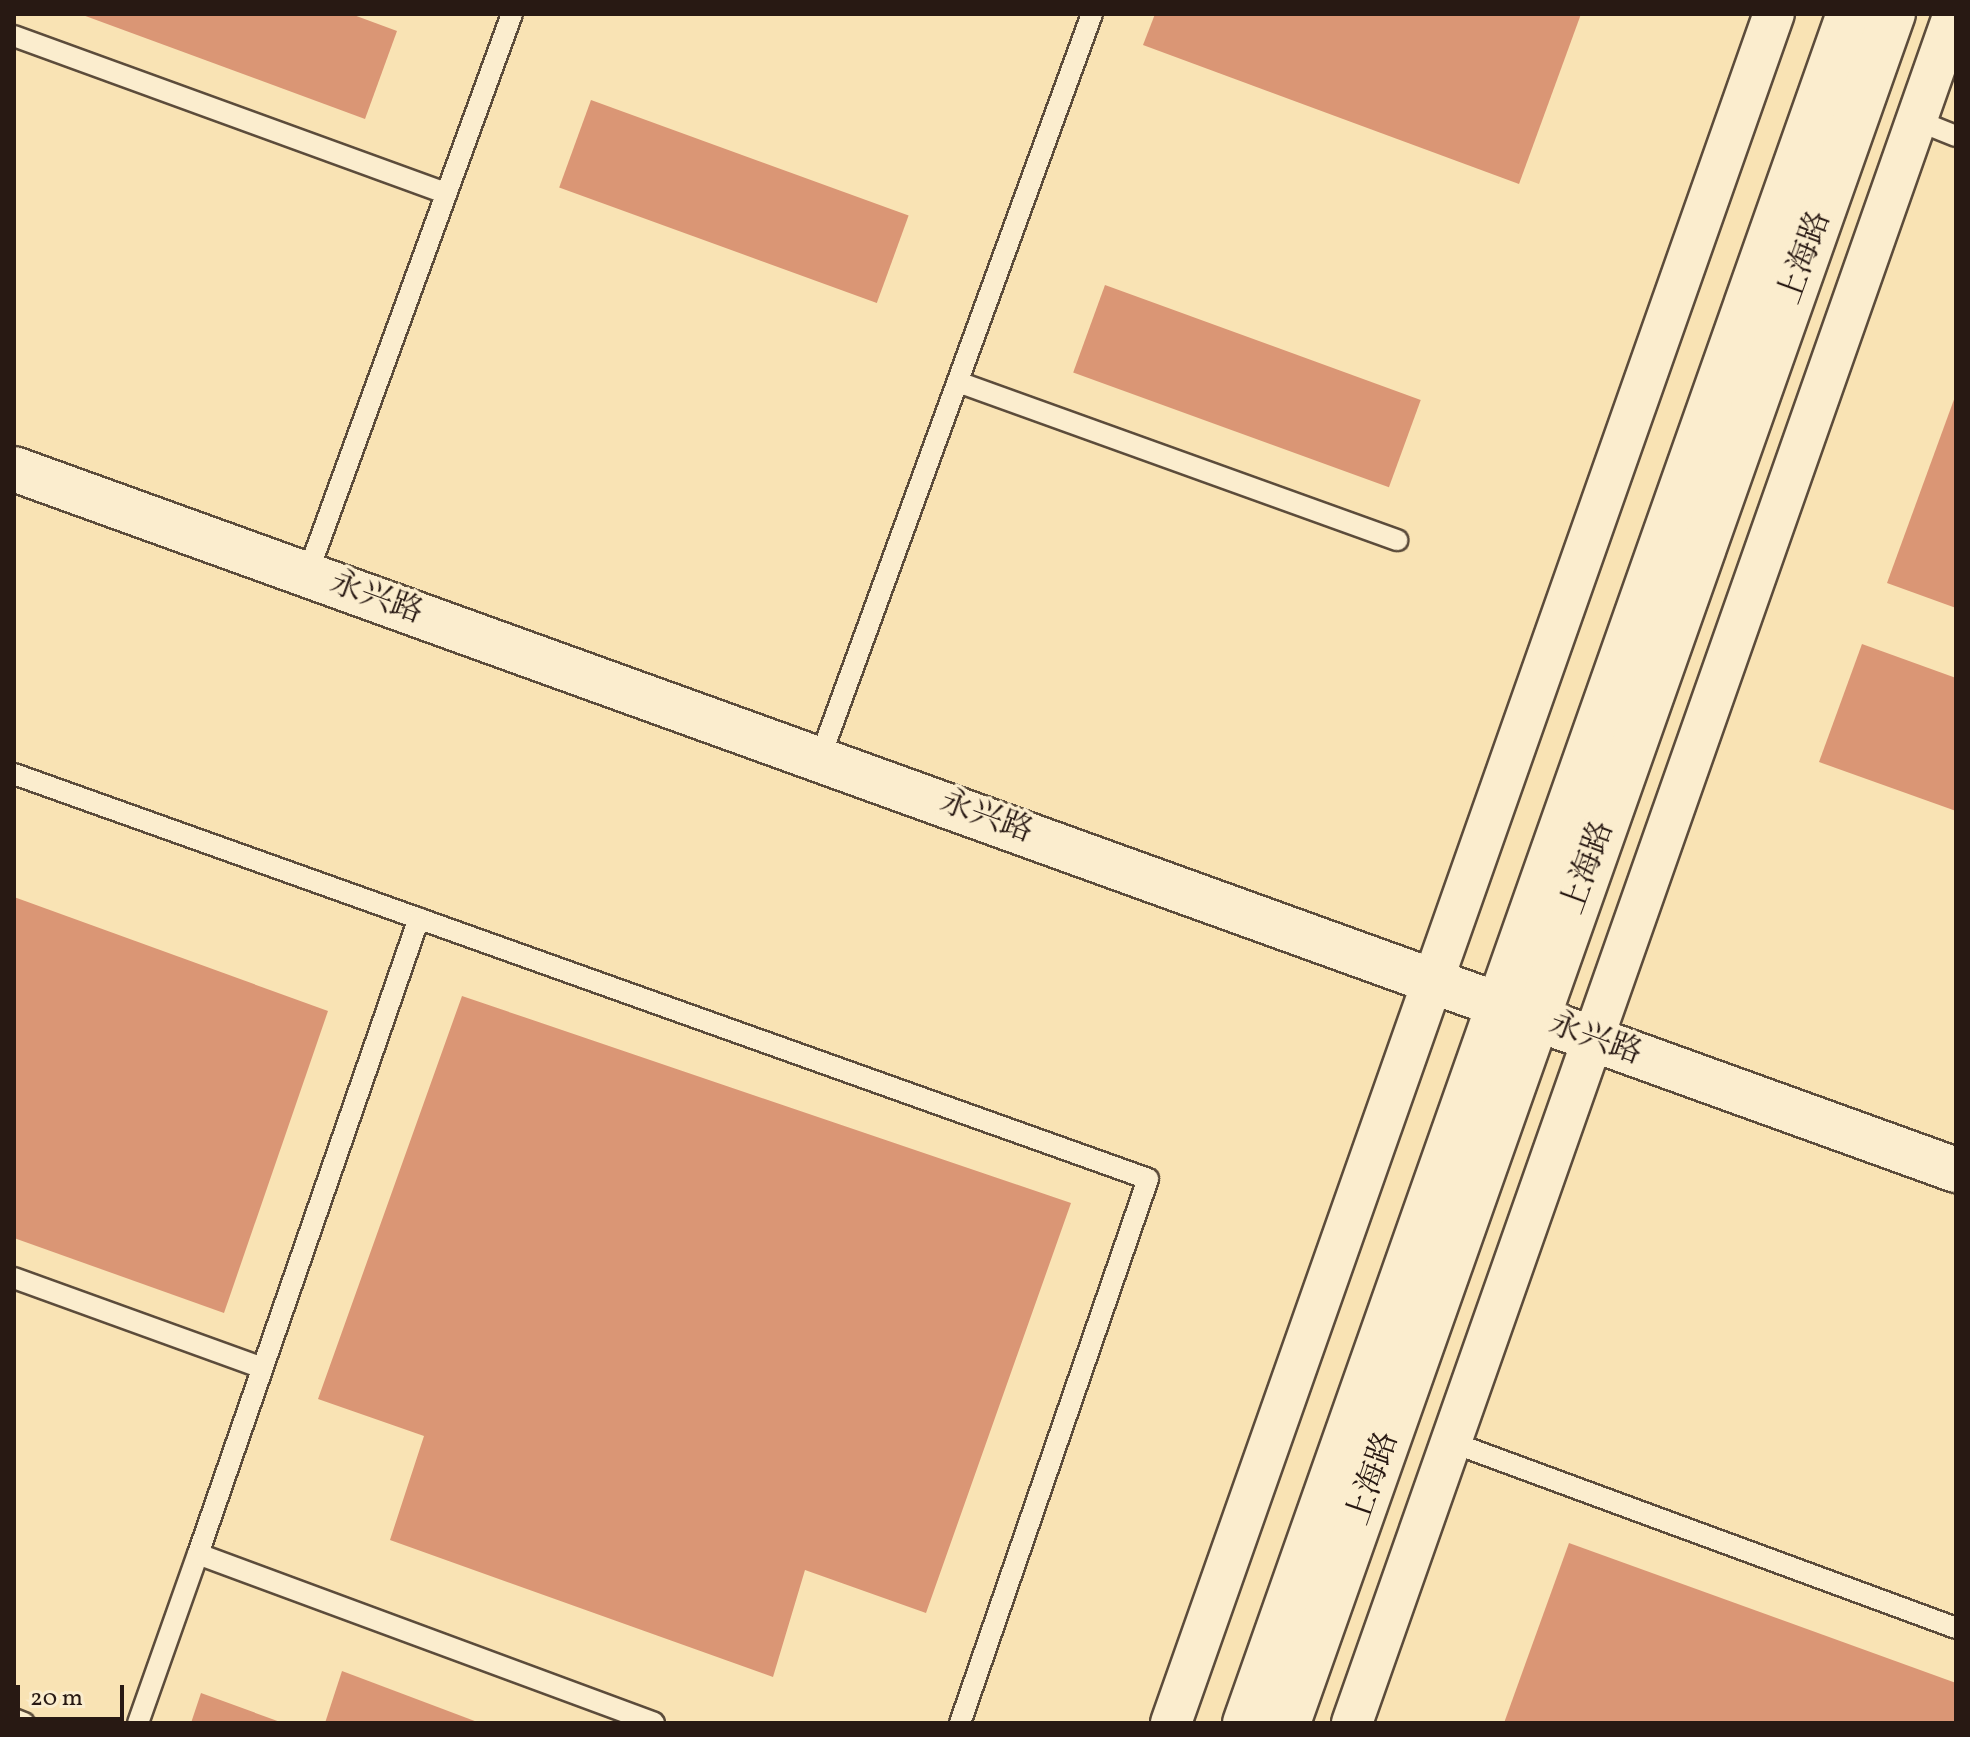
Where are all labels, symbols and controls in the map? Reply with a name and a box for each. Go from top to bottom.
street label: 上海路 [1772,206,1840,310]
street label: 永兴路 [324,565,428,633]
street label: 永兴路 [934,784,1038,852]
street label: 上海路 [1555,816,1623,920]
street label: 永兴路 [1543,1006,1647,1074]
street label: 上海路 [1340,1427,1408,1531]
scale bar [20,1669,128,1719]
text: 20 m [30,1682,83,1716]

